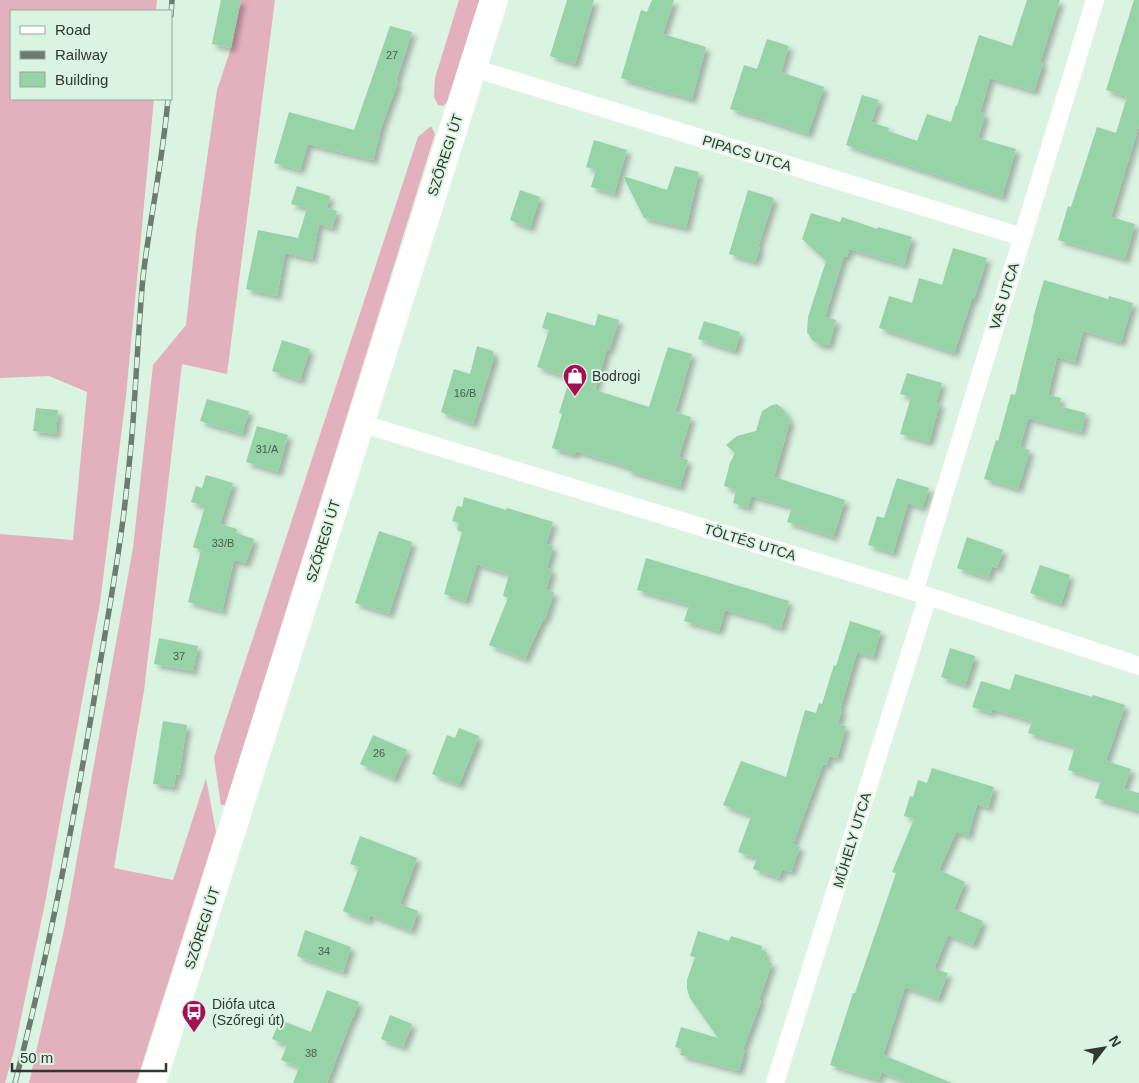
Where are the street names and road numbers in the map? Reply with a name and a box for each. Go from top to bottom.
street label: SZŐREGI ÚT [424,111,466,198]
street label: PIPACS UTCA [701,132,794,174]
street label: VAS UTCA [986,260,1022,331]
street label: SZŐREGI ÚT [303,497,343,584]
street label: TÖLTÉS UTCA [702,519,799,564]
street label: MŰHELY UTCA [830,790,874,890]
street label: SZŐREGI ÚT [181,884,223,971]

